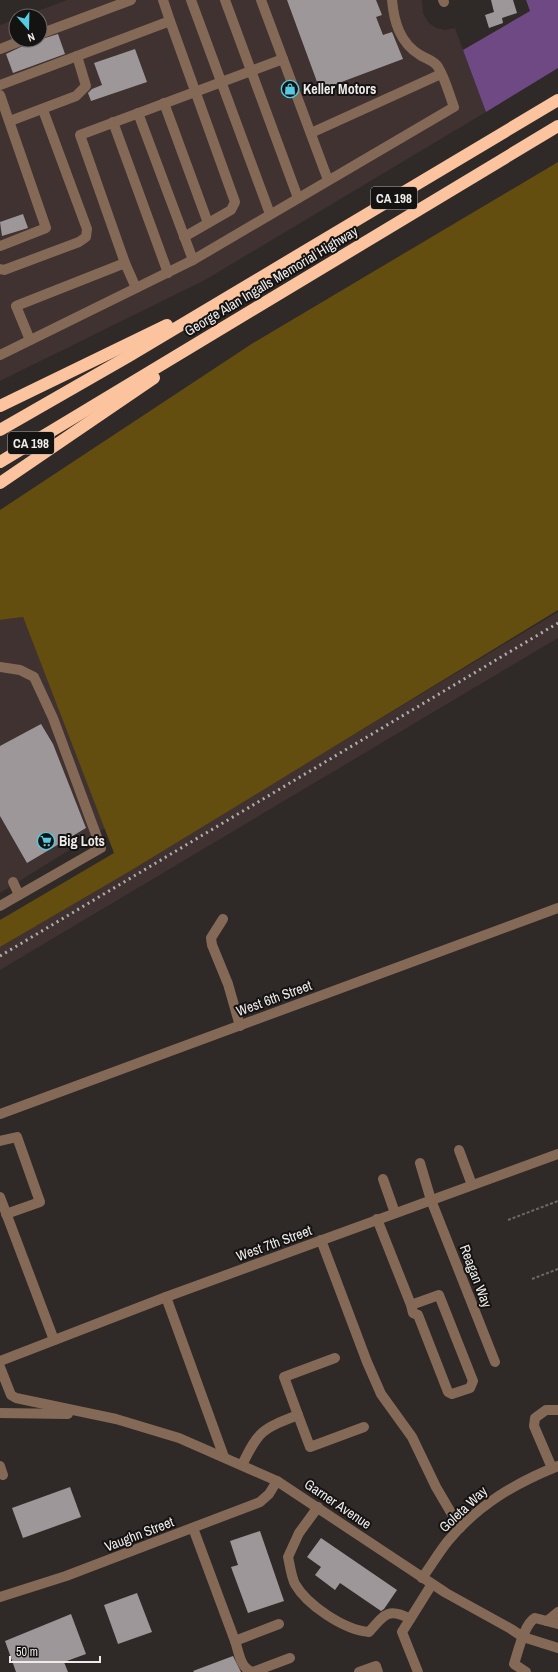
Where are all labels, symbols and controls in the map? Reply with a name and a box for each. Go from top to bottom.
north arrow [8,8,48,48]
text: N [26,30,37,45]
shop icon: Keller Motors [280,79,300,99]
place label: Keller Motors [303,80,376,98]
road number: CA 198 [371,187,417,209]
street label: George Alan Ingalls Memorial Highway [181,222,361,340]
road number: CA 198 [8,432,54,454]
supermarket icon: Big Lots [36,831,56,851]
place label: Big Lots [59,832,105,850]
street label: West 6th Street [234,976,314,1020]
street label: West 7th Street [234,1221,314,1265]
street label: Reagan Way [456,1242,496,1310]
street label: Garner Avenue [301,1475,375,1533]
street label: Goleta Way [435,1482,491,1536]
street label: Vaughn Street [102,1513,176,1555]
scale bar [10,1638,100,1664]
text: 50 m [16,1644,38,1660]

